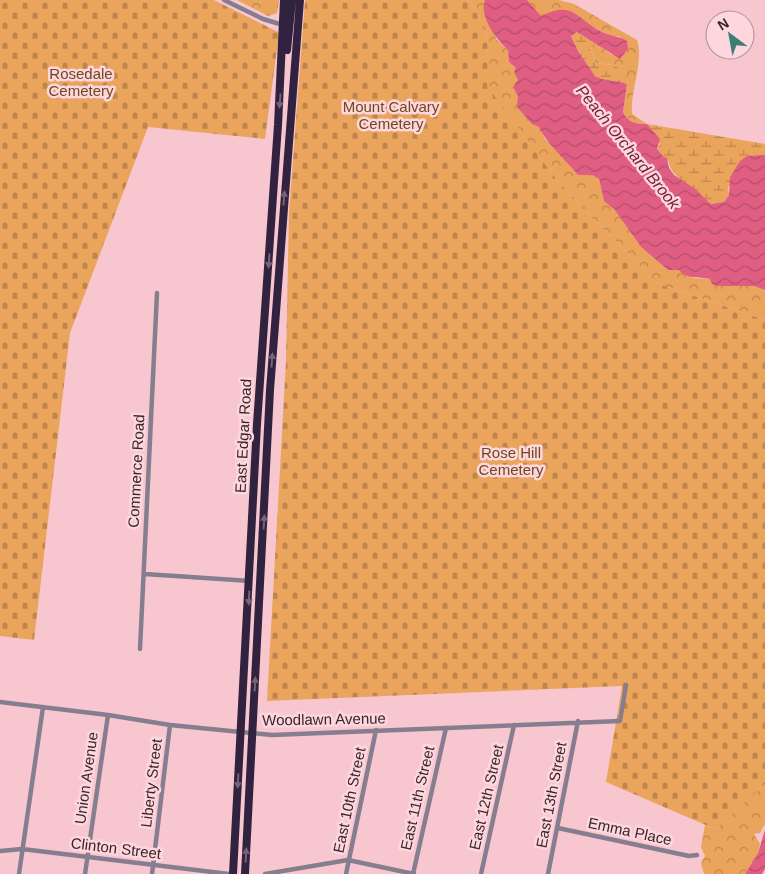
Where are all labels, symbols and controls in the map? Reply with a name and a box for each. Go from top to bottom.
north arrow [705,10,755,60]
text: N [715,15,732,33]
park label: Rosedale Cemetery [48,65,114,99]
water label: Peach Orchard Brook [573,82,684,213]
one-way arrow [276,93,284,109]
park label: Mount Calvary Cemetery [343,98,440,132]
one-way arrow [281,190,289,206]
one-way arrow [265,253,273,269]
one-way arrow [269,352,277,368]
street label: East Edgar Road [232,379,254,493]
street label: Commerce Road [125,414,147,528]
park label: Rose Hill Cemetery [478,444,544,478]
one-way arrow [260,514,268,530]
one-way arrow [244,590,252,606]
one-way arrow [252,676,260,692]
street label: Woodlawn Avenue [262,709,386,729]
street label: Union Avenue [71,731,101,825]
street label: Liberty Street [137,737,165,828]
street label: East 13th Street [532,740,570,849]
street label: East 12th Street [466,742,507,851]
street label: East 11th Street [397,743,437,852]
street label: East 10th Street [330,745,369,854]
one-way arrow [233,773,241,789]
street label: Emma Place [587,814,673,848]
street label: Clinton Street [70,834,163,862]
one-way arrow [242,847,250,863]

